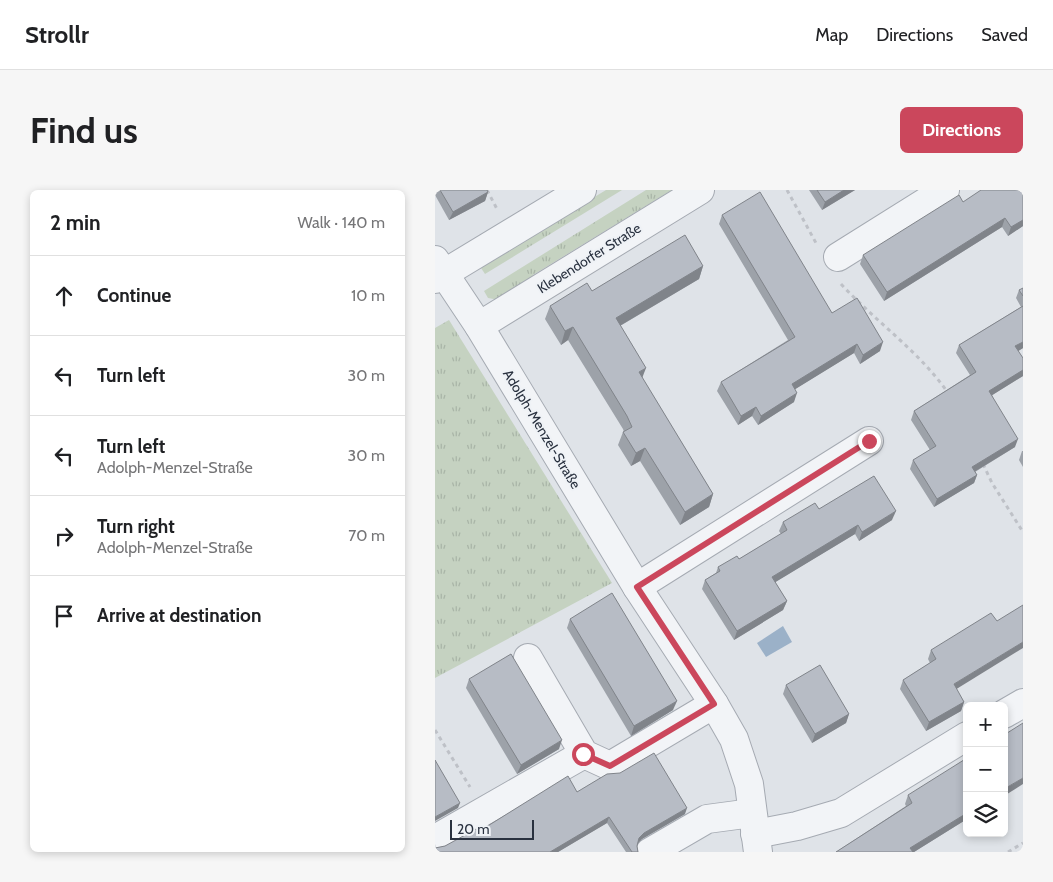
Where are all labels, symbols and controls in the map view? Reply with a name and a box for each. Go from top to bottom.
text: Strollr [25,20,89,49]
text: Map [815,24,848,46]
text: Directions [876,24,953,46]
text: Saved [981,24,1028,46]
button: Directions [900,107,1023,153]
text: Find us [30,109,138,152]
text: 2 min [50,210,101,235]
text: Walk · 140 m [298,213,385,232]
street label: Klebendorfer Straße [534,219,644,297]
icon: ahead [50,282,78,310]
text: Continue [97,284,171,307]
text: 10 m [351,286,385,305]
icon: left [50,362,78,390]
text: Turn left [97,364,165,387]
text: 30 m [348,366,385,385]
street label: Adolph-Menzel-Straße [499,366,585,492]
route end [858,430,881,453]
text: Turn left [97,435,165,458]
icon: left [50,442,78,470]
text: 30 m [348,446,385,465]
text: Adolph-Menzel-Straße [97,458,253,477]
text: Turn right [97,515,175,538]
icon: right [50,522,78,550]
text: 70 m [348,526,385,545]
text: Adolph-Menzel-Straße [97,538,253,557]
icon: arrive [50,602,78,630]
text: Arrive at destination [97,604,261,627]
map controls [963,702,1008,837]
button: + [963,702,1008,747]
route start [572,743,595,766]
button: − [963,747,1008,792]
button: layers [963,792,1008,837]
scale bar [450,817,534,840]
text: 20 m [457,820,490,838]

